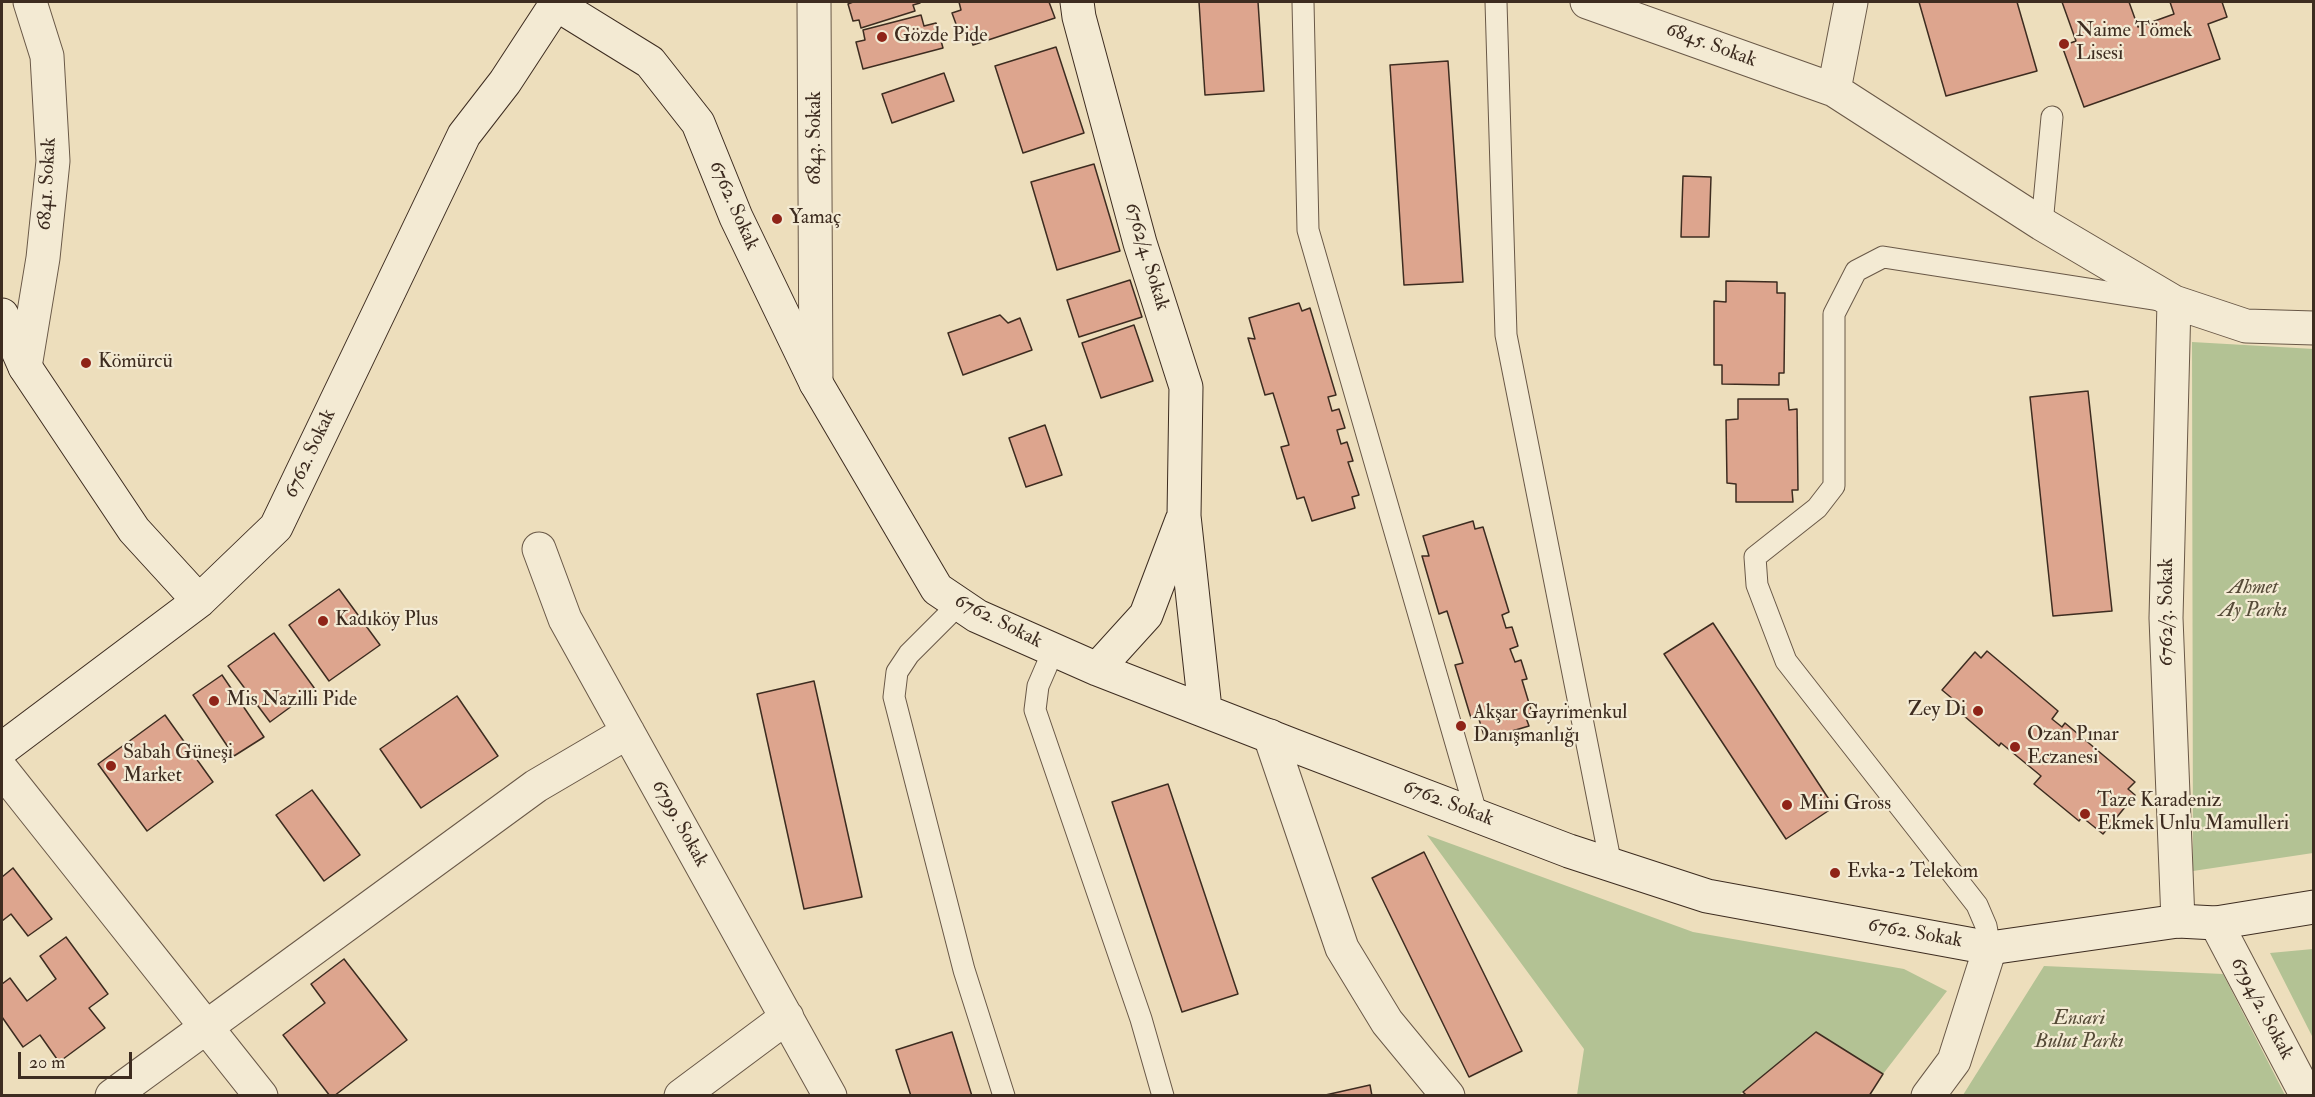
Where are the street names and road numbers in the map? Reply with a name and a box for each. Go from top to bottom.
street label: 6845. Sokak [1662,19,1760,73]
street label: 6843. Sokak [804,91,828,185]
street label: 6841. Sokak [34,137,62,231]
street label: 6762. Sokak [703,158,763,254]
street label: 6762/4. Sokak [1118,200,1174,314]
street label: 6762. Sokak [280,406,342,502]
street label: 6762/3. Sokak [2156,558,2180,666]
street label: 6762. Sokak [950,590,1046,654]
street label: 6799. Sokak [645,776,713,872]
street label: 6762. Sokak [1399,776,1497,832]
street label: 6762. Sokak [1866,914,1964,954]
street label: 6794/2. Sokak [2224,954,2298,1064]

